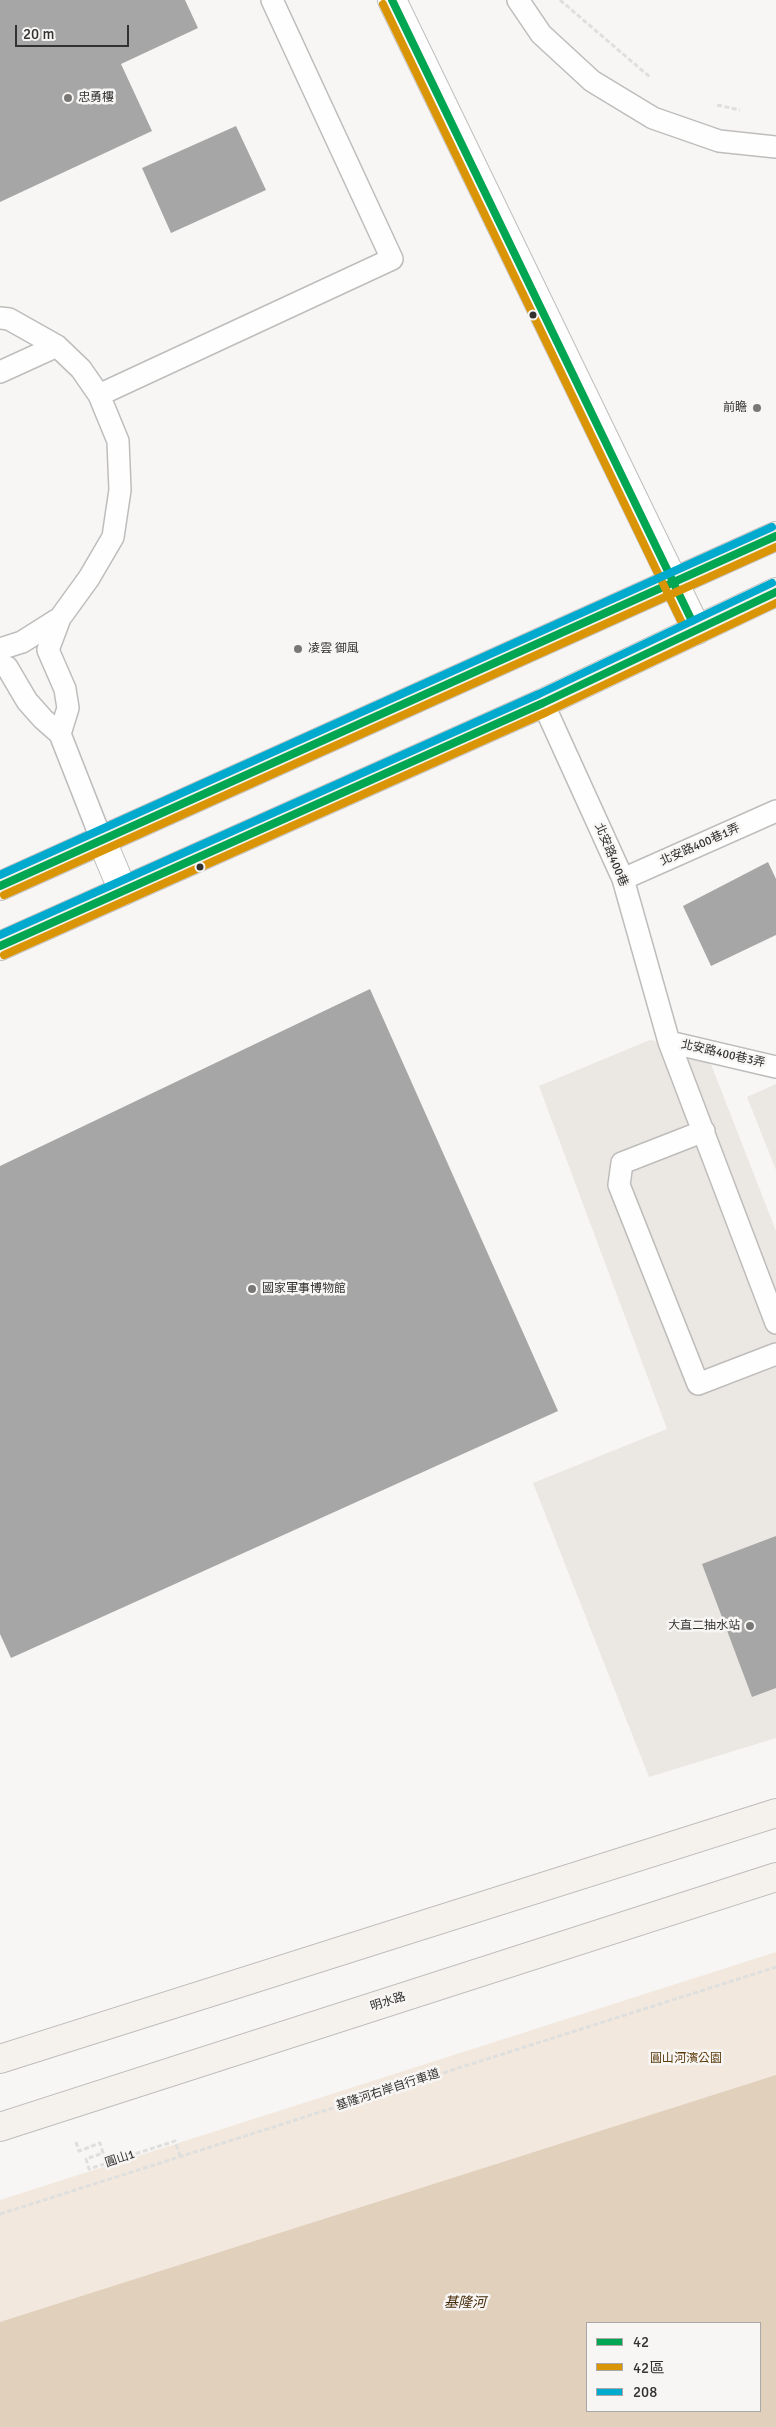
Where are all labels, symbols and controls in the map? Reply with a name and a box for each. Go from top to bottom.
scale bar [18,15,131,47]
text: 20 m [23,25,54,43]
place label: 忠勇樓 [78,91,114,105]
marker: 忠勇樓 [62,92,74,104]
unlabelled marker [528,310,538,320]
place label: 前瞻 [723,401,747,415]
marker: 前瞻 [751,402,763,414]
place label: 凌雲 御風 [308,642,359,656]
marker: 凌雲 御風 [292,643,304,655]
street label: 北安路400巷 [591,821,631,889]
street label: 北安路400巷1弄 [658,821,742,869]
unlabelled marker [195,862,205,872]
street label: 北安路400巷3弄 [680,1037,766,1071]
place label: 國家軍事博物館 [262,1282,346,1296]
marker: 國家軍事博物館 [246,1283,258,1295]
place label: 大直二抽水站 [668,1619,740,1633]
marker: 大直二抽水站 [744,1620,756,1632]
street label: 明水路 [369,1990,407,2014]
park label: 圓山河濱公園 [650,2052,722,2066]
street label: 基隆河右岸自行車道 [334,2066,442,2114]
street label: 圓山1 [103,2147,137,2171]
water label: 基隆河 [444,2295,486,2311]
legend [586,2322,761,2412]
text: 42 [633,2333,649,2351]
text: 42區 [633,2359,664,2377]
text: 208 [633,2383,657,2401]

